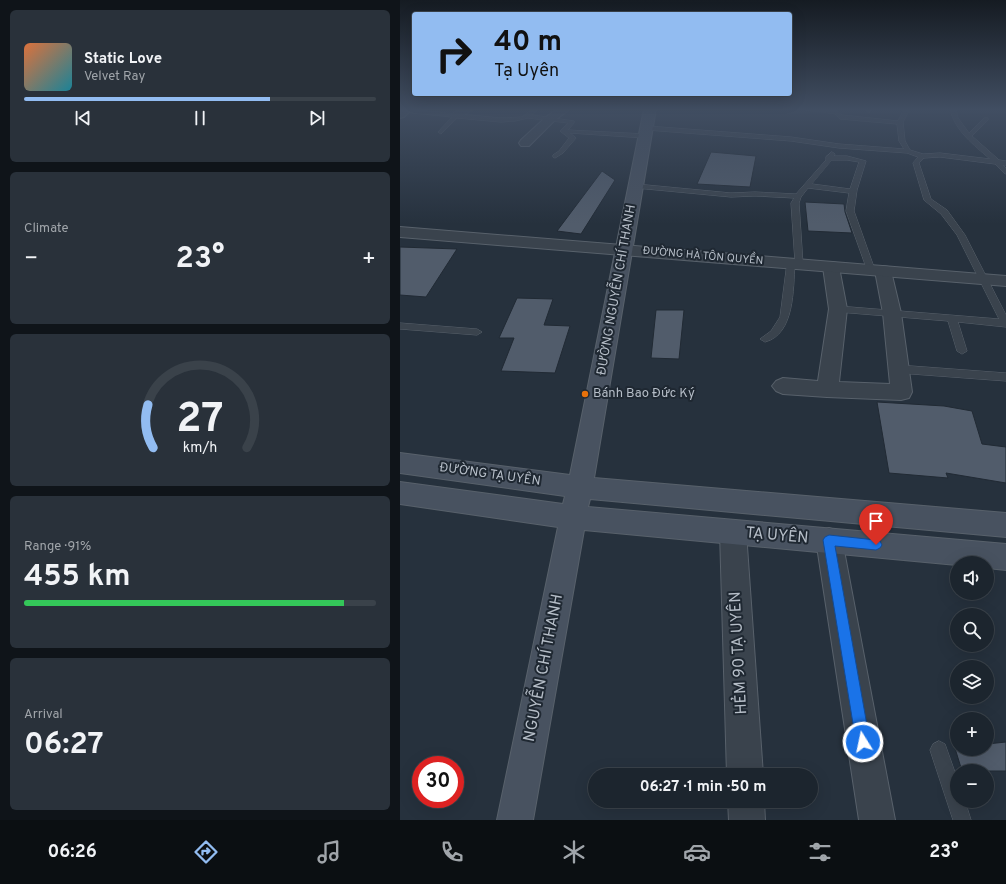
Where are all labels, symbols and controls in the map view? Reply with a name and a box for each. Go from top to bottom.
text: 40 m [494,25,562,61]
icon: right [428,28,480,80]
text: Static Love [84,50,162,69]
text: Tạ Uyên [494,60,559,83]
text: Velvet Ray [84,69,145,85]
icon: previous [72,107,94,129]
icon: pause [189,107,211,129]
icon: next [306,107,328,129]
street label: ĐƯỜNG NGUYỄN CHÍ THANH [590,203,640,377]
text: Climate [24,221,69,237]
text: 23° [176,241,224,278]
street label: ĐƯỜNG HÀ TÔN QUYỀN [642,242,764,268]
text: − [24,246,38,273]
text: + [362,246,376,273]
place label: Bánh Bao Đức Ký [593,386,695,402]
marker: Bánh Bao Đức Ký [580,389,590,399]
text: 27 [176,394,224,447]
text: km/h [183,439,217,457]
street label: ĐƯỜNG TẠ UYÊN [438,458,542,490]
pin [859,504,893,545]
icon: arrive [865,510,887,532]
street label: TẠ UYÊN [745,521,810,549]
text: Range · 91% [24,539,91,555]
map controls [950,556,994,808]
button: sound [950,556,994,600]
text: 455 km [24,559,131,596]
street label: HẺM 90 TẠ UYÊN [724,591,752,715]
street label: NGUYỄN CHÍ THANH [515,592,568,744]
button: search [950,608,994,652]
button: layers [950,660,994,704]
text: Arrival [24,707,63,723]
button: + [950,712,994,756]
position arrow [842,721,884,763]
text: 06:27 [24,727,104,764]
speed limit sign: 30 [412,756,464,808]
button: − [950,764,994,808]
text: 06:27 · 1 min · 50 m [640,778,766,797]
icon: directions [192,838,220,866]
icon: music [315,838,343,866]
icon: phone [438,838,466,866]
icon: climate [560,838,588,866]
icon: car [683,838,711,866]
icon: filters [806,838,834,866]
text: 06:26 [47,841,97,864]
text: 23° [929,841,958,864]

